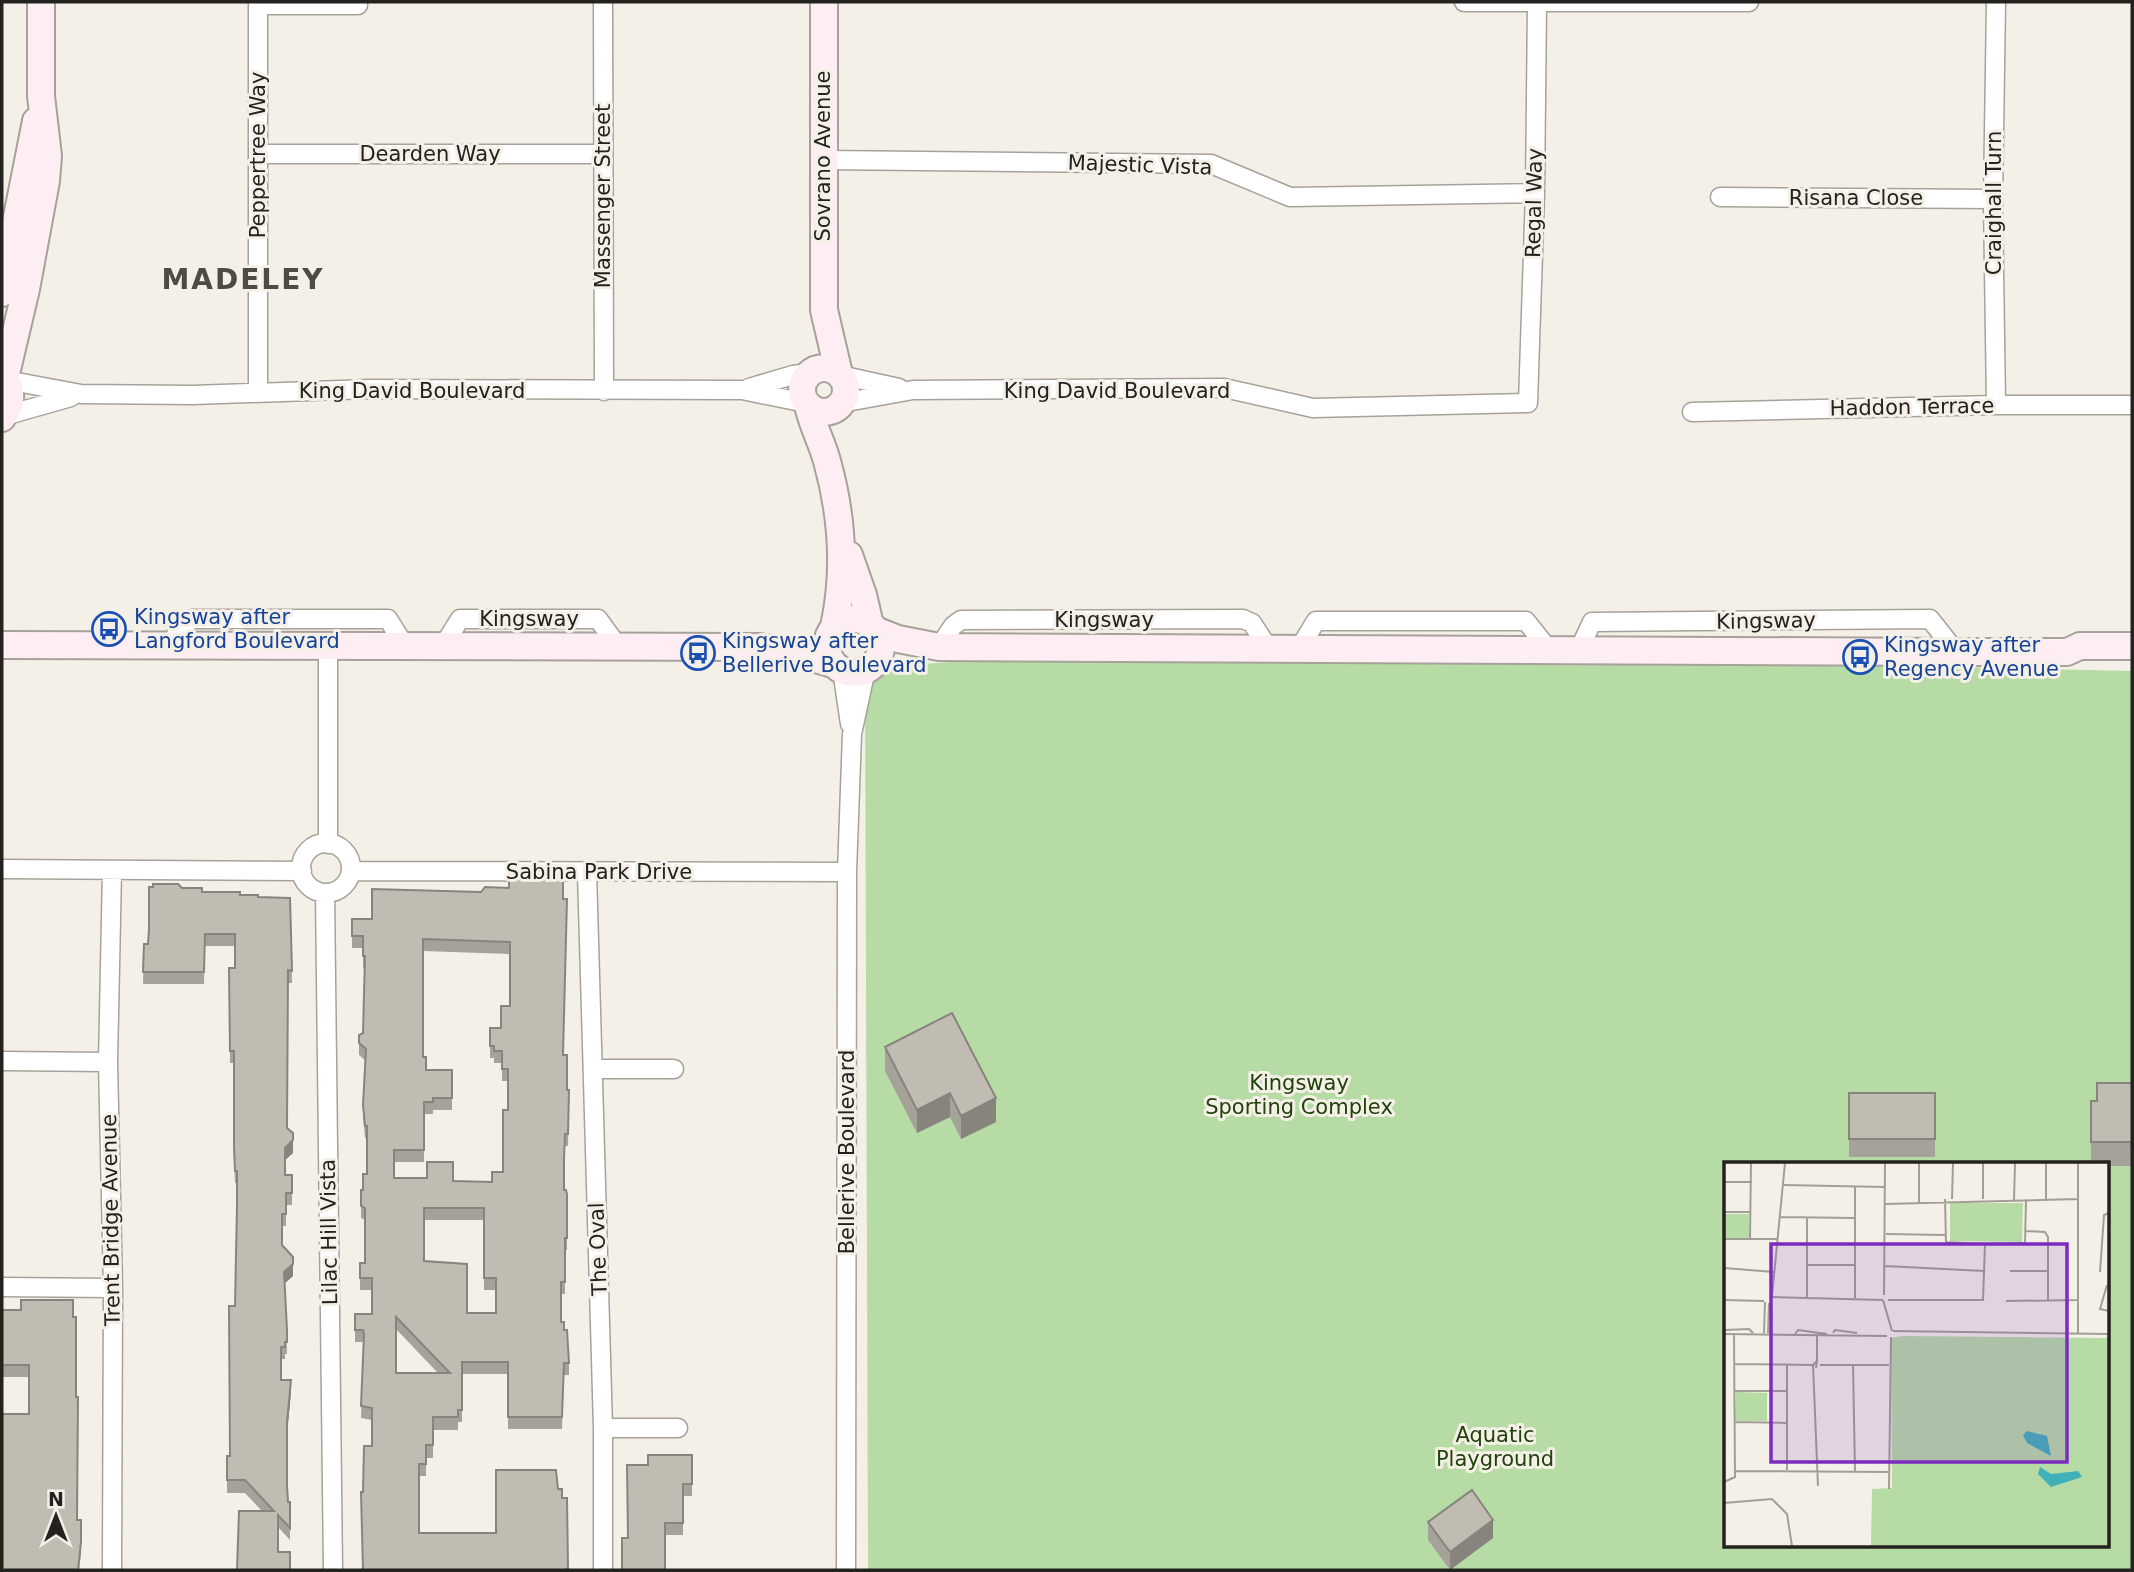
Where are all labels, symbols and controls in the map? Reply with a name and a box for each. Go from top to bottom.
street label: Sovrano Avenue [811,71,835,241]
street label: Peppertree Way [246,72,270,238]
street label: Massenger Street [591,104,615,288]
street label: Craighall Turn [1982,131,2006,275]
street label: Dearden Way [359,142,501,166]
street label: Regal Way [1521,148,1547,258]
street label: Majestic Vista [1067,150,1213,180]
street label: Risana Close [1789,186,1923,210]
district label: MADELEY [161,263,325,296]
street label: King David Boulevard [299,379,525,403]
street label: King David Boulevard [1004,379,1230,403]
street label: Haddon Terrace [1830,394,1994,420]
place label: Kingsway after Langford Boulevard [134,605,340,653]
street label: Kingsway [479,607,579,631]
street label: Kingsway [1054,608,1154,632]
street label: Kingsway [1716,608,1816,634]
bus stop icon: Kingsway after Langford Boulevard [90,610,128,648]
place label: Kingsway after Bellerive Boulevard [722,629,927,677]
place label: Kingsway after Regency Avenue [1884,633,2059,681]
bus stop icon: Kingsway after Bellerive Boulevard [679,634,717,672]
bus stop icon: Kingsway after Regency Avenue [1841,638,1879,676]
street label: Sabina Park Drive [506,860,692,884]
street label: Bellerive Boulevard [835,1050,859,1254]
park label: Kingsway Sporting Complex [1205,1071,1393,1119]
street label: Trent Bridge Avenue [97,1114,125,1327]
street label: Lilac Hill Vista [316,1159,342,1305]
inset map [1724,1162,2110,1548]
street label: The Oval [584,1202,612,1297]
park label: Aquatic Playground [1436,1423,1554,1471]
north arrow [21,1481,91,1551]
text: N [48,1488,64,1510]

